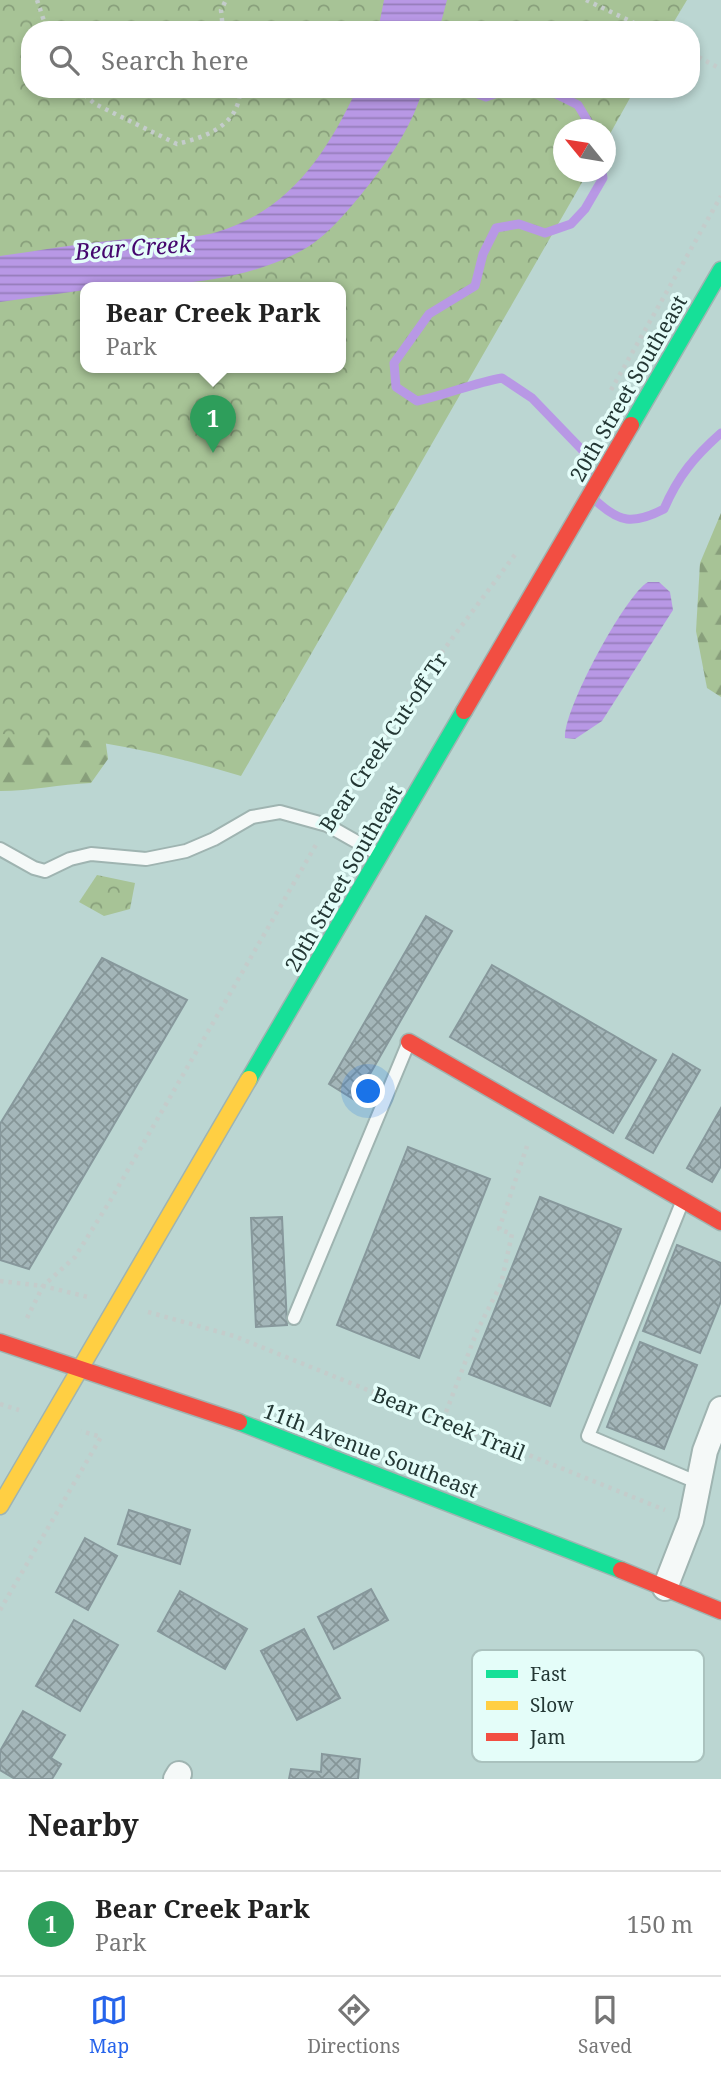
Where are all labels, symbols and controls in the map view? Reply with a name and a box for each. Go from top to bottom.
search box [21,21,700,98]
icon: search [45,41,83,79]
text: Search here [101,42,249,78]
north arrow [553,119,616,182]
water label: Bear Creek [73,227,193,267]
popup [80,282,346,373]
street label: 20th Street Southeast [563,290,693,486]
text: Bear Creek Park [106,294,320,330]
text: Park [106,330,157,362]
pin: 1 [190,395,236,453]
street label: Bear Creek Cut-off Tr [313,647,454,837]
street label: 20th Street Southeast [278,780,408,976]
your location [351,1074,385,1108]
street label: Bear Creek Trail [368,1380,530,1467]
street label: 11th Avenue Southeast [260,1396,482,1504]
legend [472,1650,704,1762]
text: Fast [530,1661,567,1687]
text: Slow [530,1692,574,1718]
text: Jam [529,1724,565,1750]
text: Nearby [28,1804,139,1845]
text: Bear Creek Park [95,1890,310,1926]
text: 1 [45,1908,58,1940]
text: 150 m [627,1908,693,1940]
text: Park [95,1926,146,1958]
tab: Map [89,1991,129,2059]
tab: Directions [307,1991,400,2059]
tab: Saved [578,1991,632,2059]

